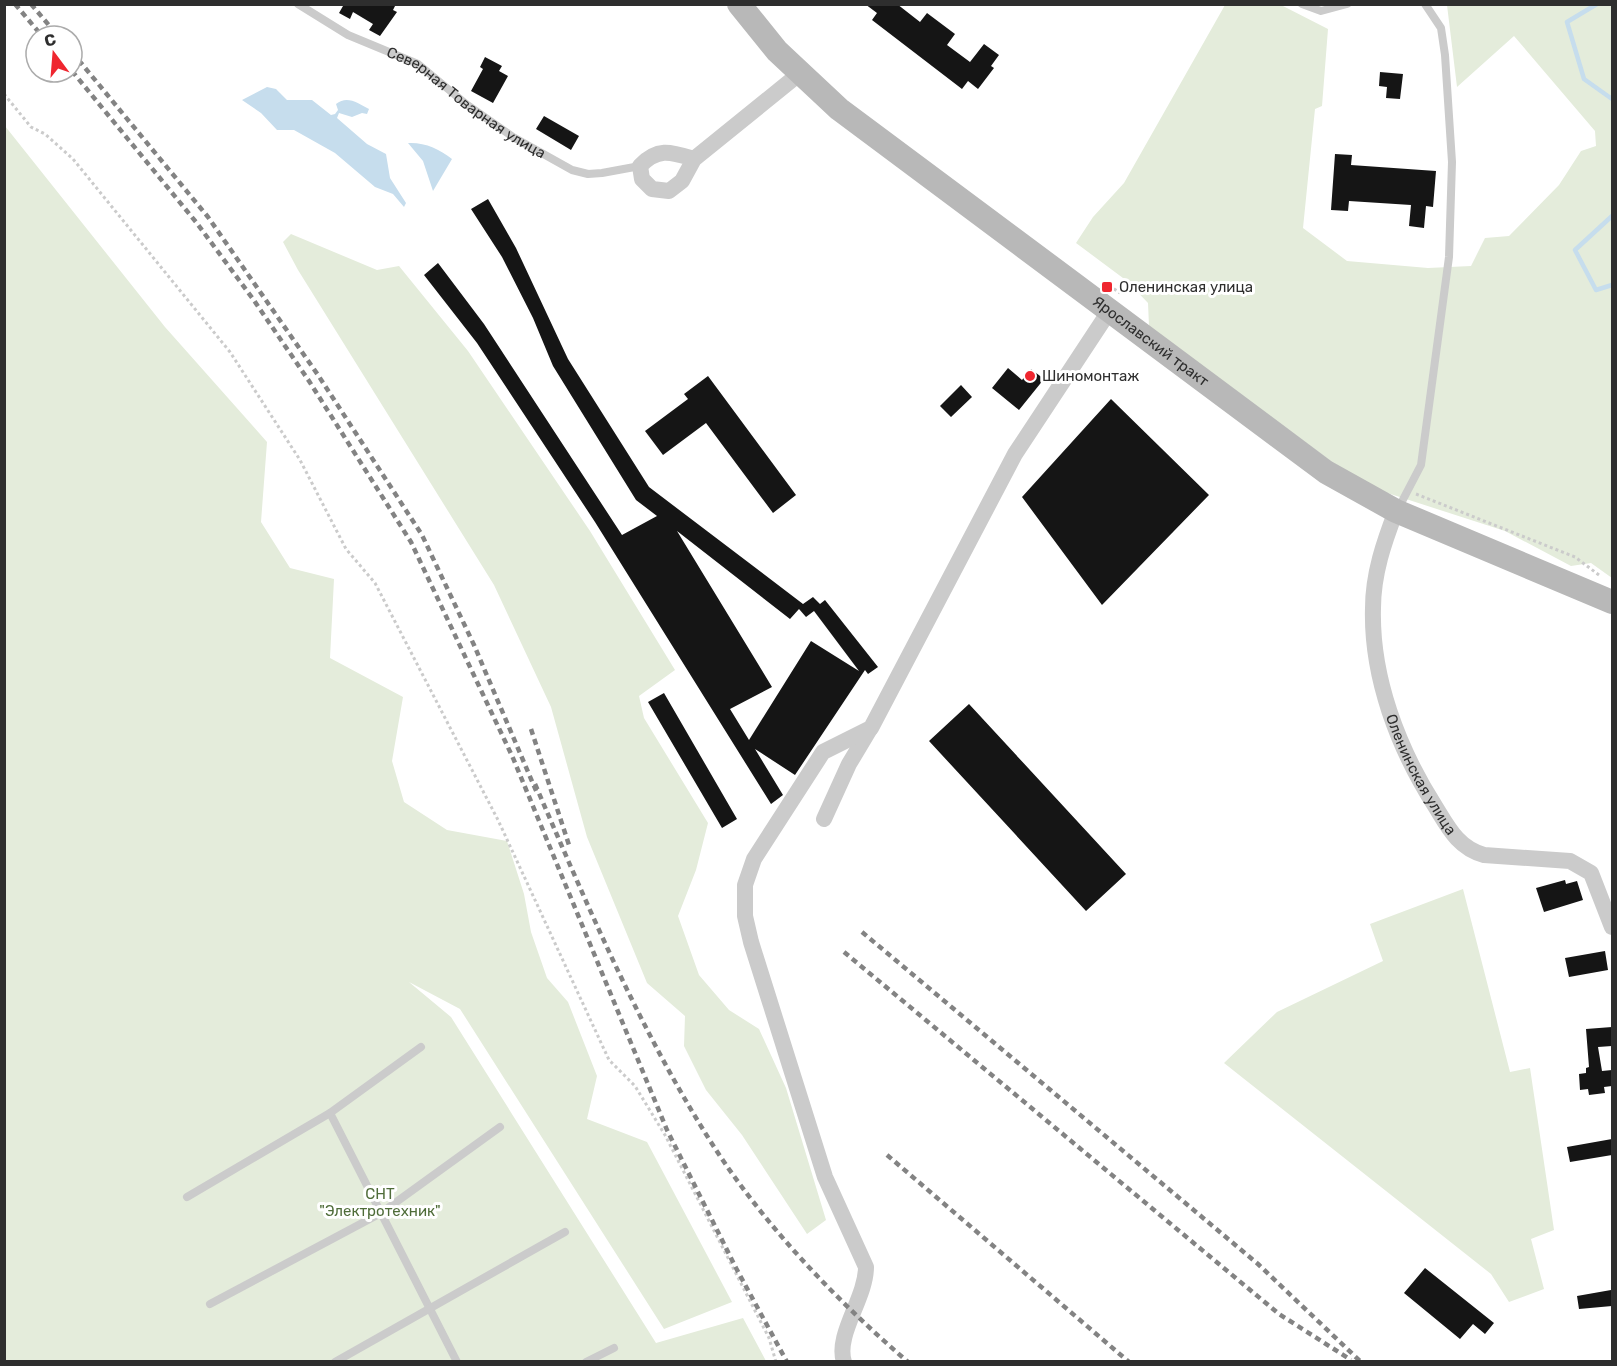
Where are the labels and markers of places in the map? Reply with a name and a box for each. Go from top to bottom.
place label: Оленинская улица [1119,278,1253,296]
marker: Оленинская улица [1100,280,1114,294]
place label: Шиномонтаж [1042,367,1139,385]
marker: Шиномонтаж [1023,369,1037,383]

